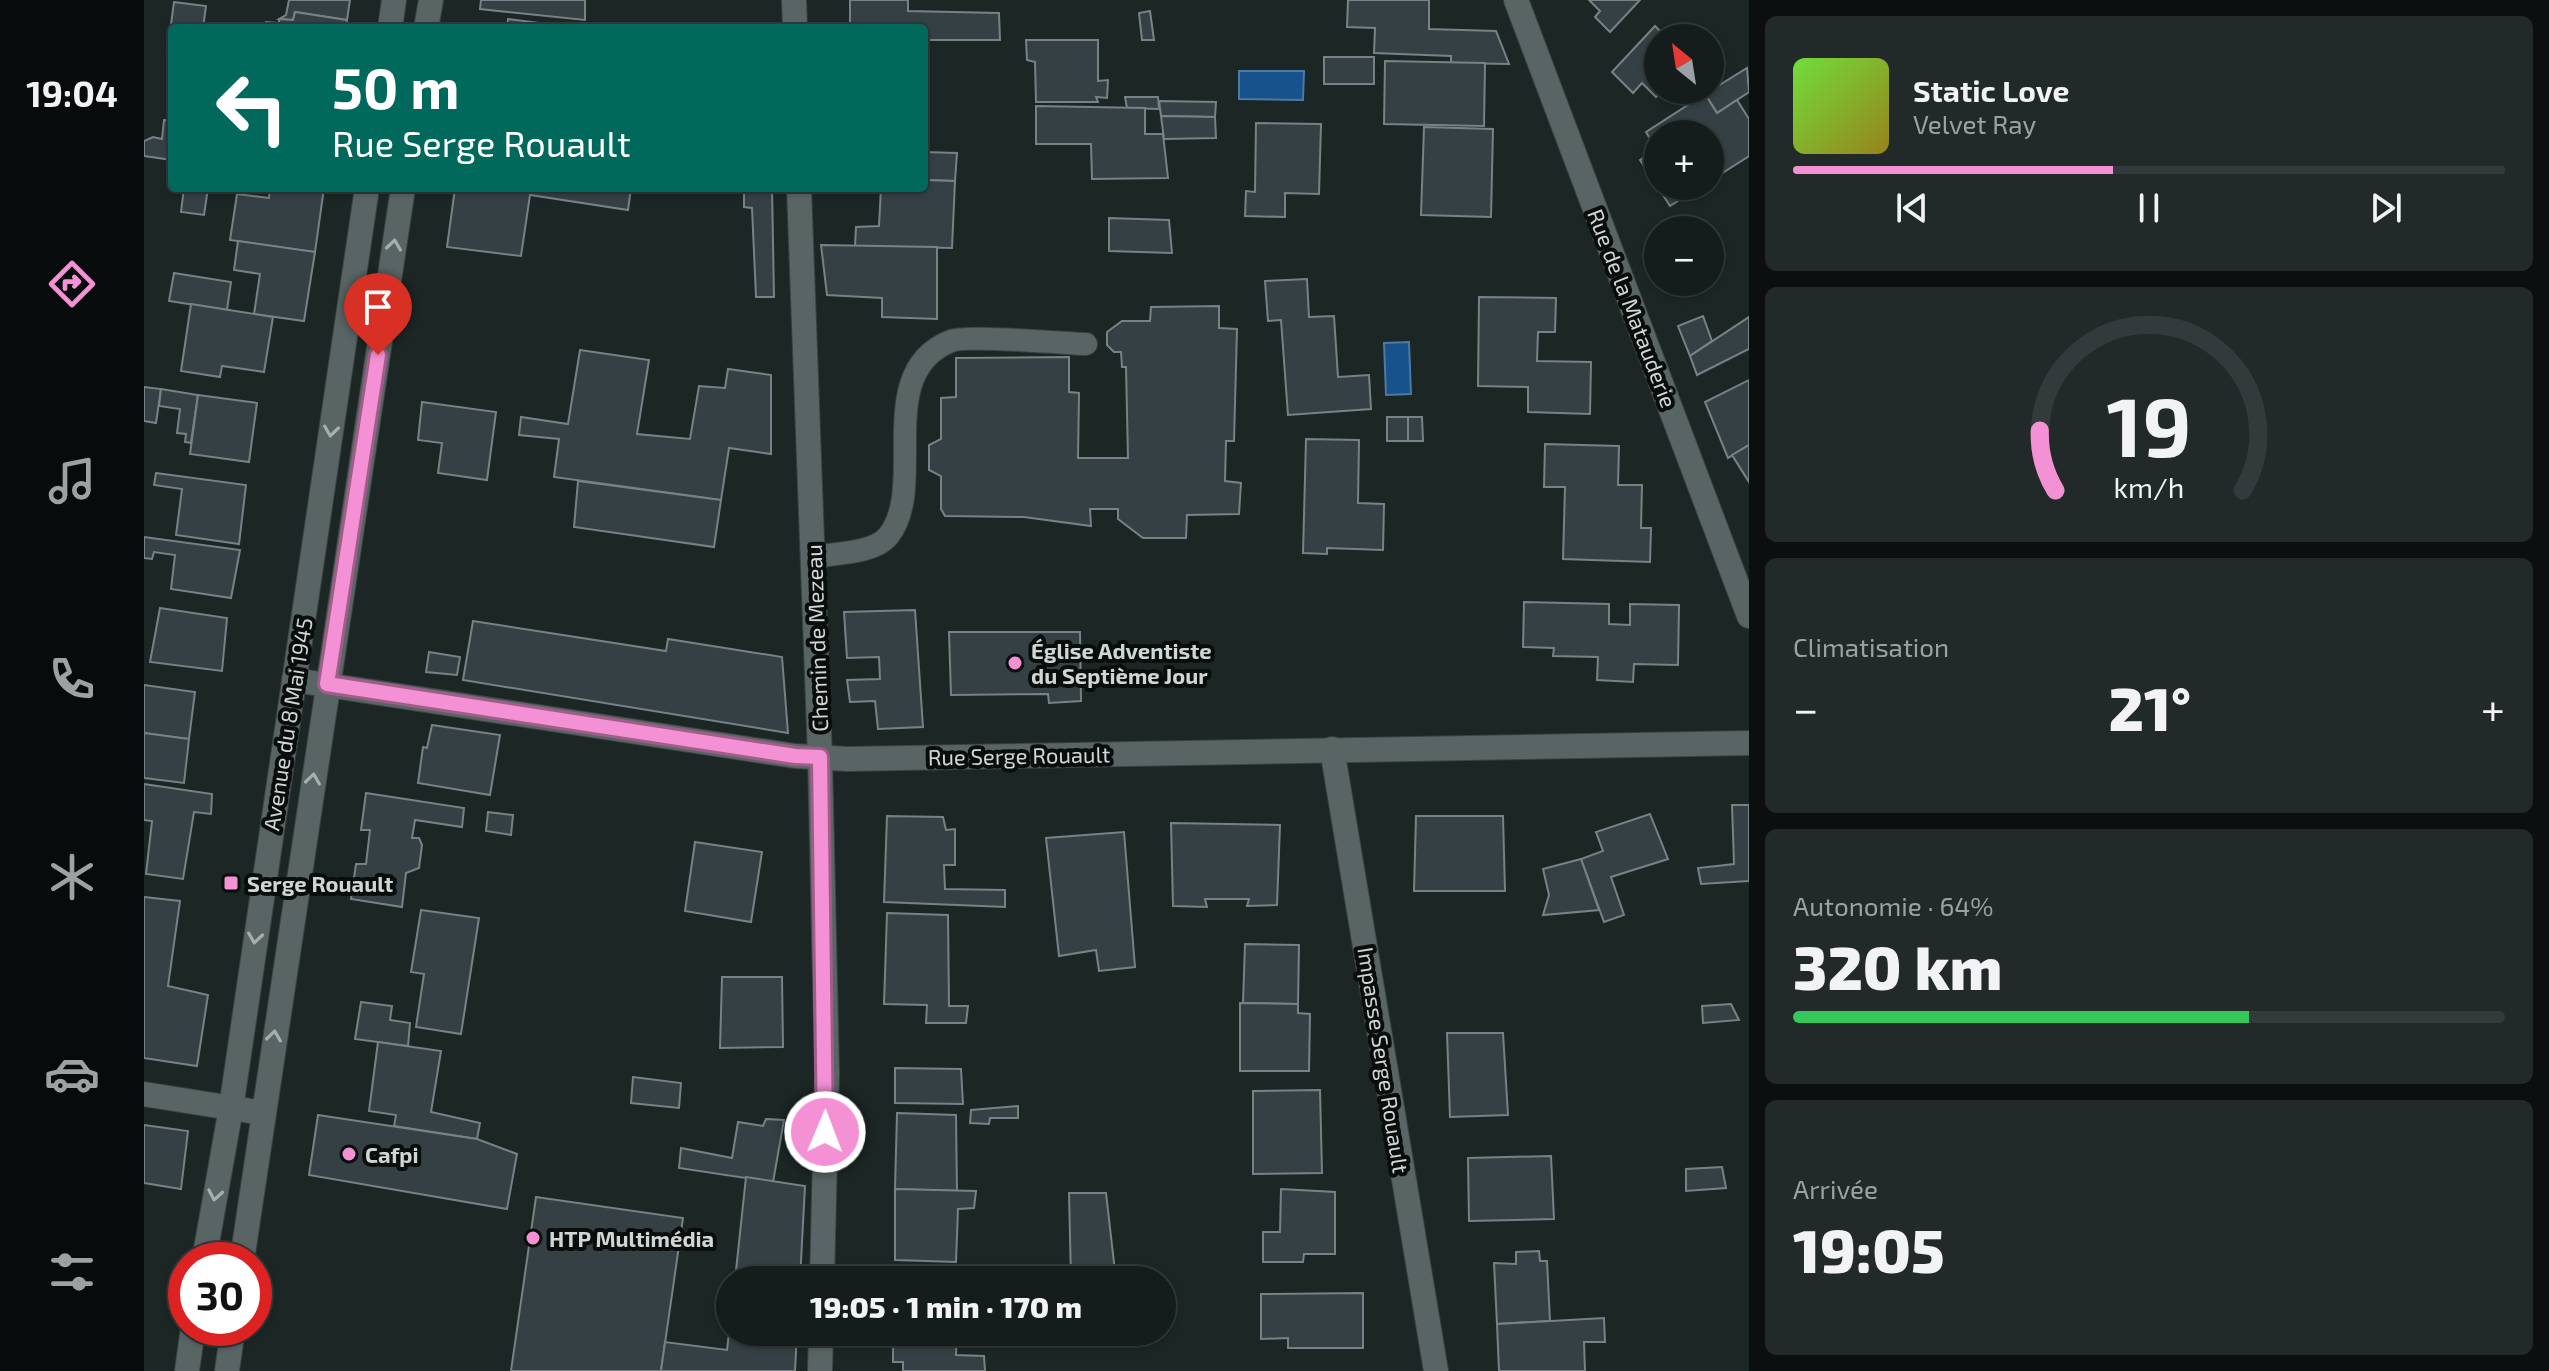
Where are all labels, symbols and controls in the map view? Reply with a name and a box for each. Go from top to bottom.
north arrow [1644,24,1724,104]
map controls [1644,24,1724,296]
text: 50 m [332,53,460,120]
icon: left [200,56,304,160]
text: 19:04 [26,71,118,114]
text: Static Love [1913,72,2069,108]
text: Velvet Ray [1913,108,2036,139]
button: + [1644,120,1724,200]
text: Rue Serge Rouault [332,121,631,164]
icon: previous [1890,186,1934,230]
icon: pause [2127,186,2171,230]
icon: next [2364,186,2408,230]
street label: Rue de la Matauderie [1583,205,1683,411]
button: − [1644,216,1724,296]
one-way arrow [385,238,402,252]
icon: directions [44,256,100,312]
pin [344,273,412,355]
icon: arrive [356,285,400,329]
text: 19 [2106,373,2192,473]
one-way arrow [323,425,340,438]
icon: music [44,453,100,509]
text: km/h [2114,469,2184,504]
street label: Chemin de Mezeau [800,544,832,732]
street label: Avenue du 8 Mai 1945 [257,616,317,832]
text: Climatisation [1793,631,1949,662]
place label: Église Adventiste du Septième Jour [1031,637,1212,688]
icon: phone [44,651,100,707]
marker: Église Adventiste du Septième Jour [1006,654,1024,672]
text: 21° [2108,671,2191,743]
text: − [1793,681,1819,734]
text: + [2481,681,2505,734]
street label: Rue Serge Rouault [928,740,1110,770]
one-way arrow [303,772,320,786]
icon: climate [44,849,100,905]
place label: Serge Rouault [247,870,393,896]
marker: Serge Rouault [222,874,240,892]
text: Autonomie · 64% [1793,890,1994,921]
text: 320 km [1793,930,2003,1002]
one-way arrow [247,931,264,945]
street label: Impasse Serge Rouault [1353,945,1415,1175]
one-way arrow [265,1029,282,1043]
icon: car [44,1046,100,1102]
position arrow [783,1090,867,1174]
place label: Cafpi [365,1141,419,1167]
marker: Cafpi [340,1145,358,1163]
text: Arrivée [1793,1173,1878,1204]
one-way arrow [208,1188,225,1201]
text: 19:05 [1793,1213,1945,1285]
place label: HTP Multimédia [549,1225,714,1251]
marker: HTP Multimédia [524,1229,542,1247]
speed limit sign: 30 [168,1242,272,1346]
icon: filters [44,1244,100,1300]
text: 19:05 · 1 min · 170 m [810,1288,1082,1324]

